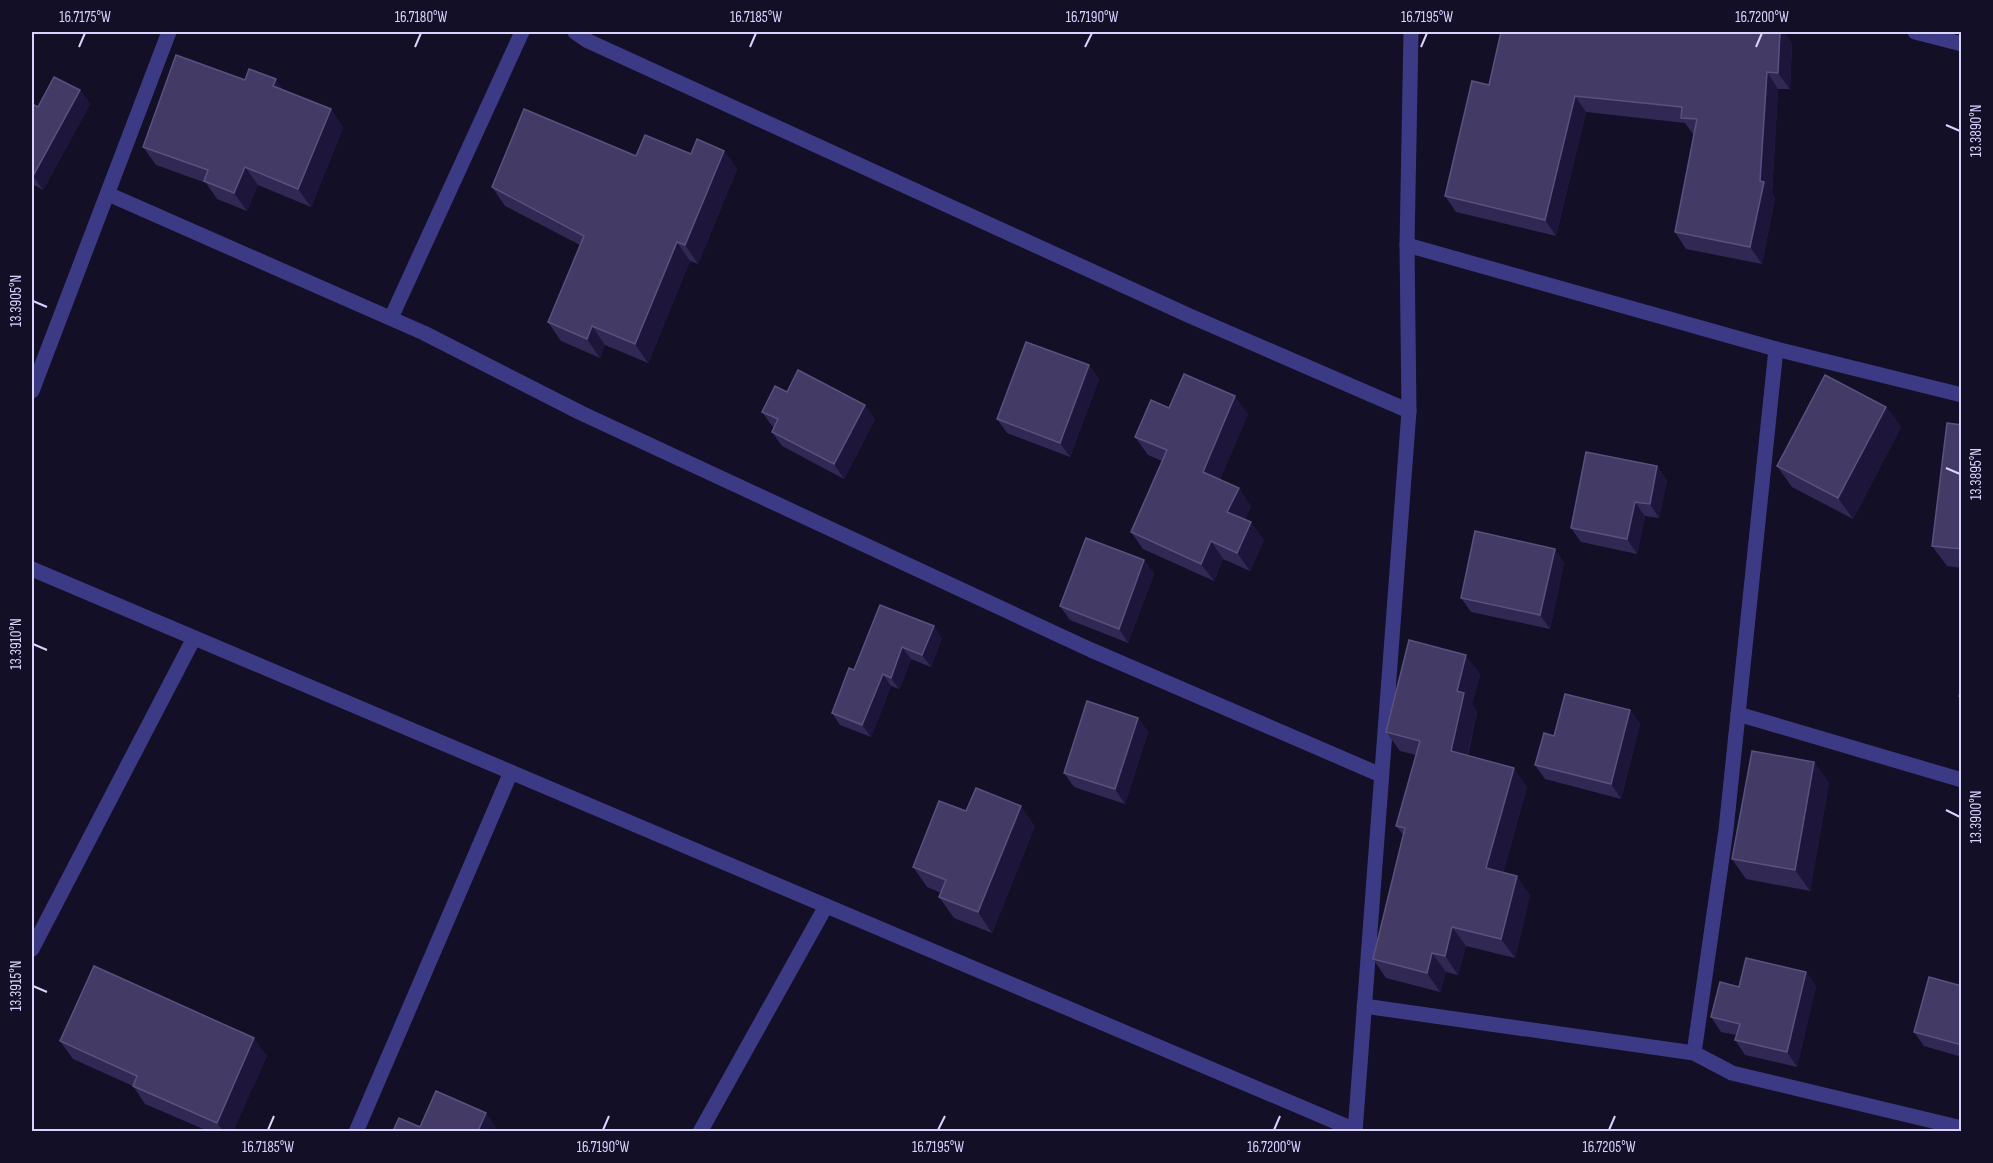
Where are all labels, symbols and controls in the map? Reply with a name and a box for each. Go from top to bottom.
text: 16.7175°W [59,8,111,27]
text: 16.7180°W [395,8,448,27]
text: 16.7185°W [730,8,782,27]
text: 16.7190°W [1066,8,1119,27]
text: 16.7195°W [1401,8,1453,27]
text: 16.7200°W [1735,8,1789,27]
text: 13.3890°N [1967,105,1986,157]
text: 13.3905°N [7,275,26,327]
text: 13.3895°N [1967,448,1986,500]
text: 13.3910°N [7,618,26,670]
text: 13.3900°N [1967,791,1986,843]
text: 13.3915°N [7,961,26,1011]
text: 16.7185°W [242,1138,294,1157]
text: 16.7190°W [577,1138,630,1157]
text: 16.7195°W [912,1138,964,1157]
text: 16.7200°W [1247,1138,1301,1157]
text: 16.7205°W [1583,1138,1636,1157]

